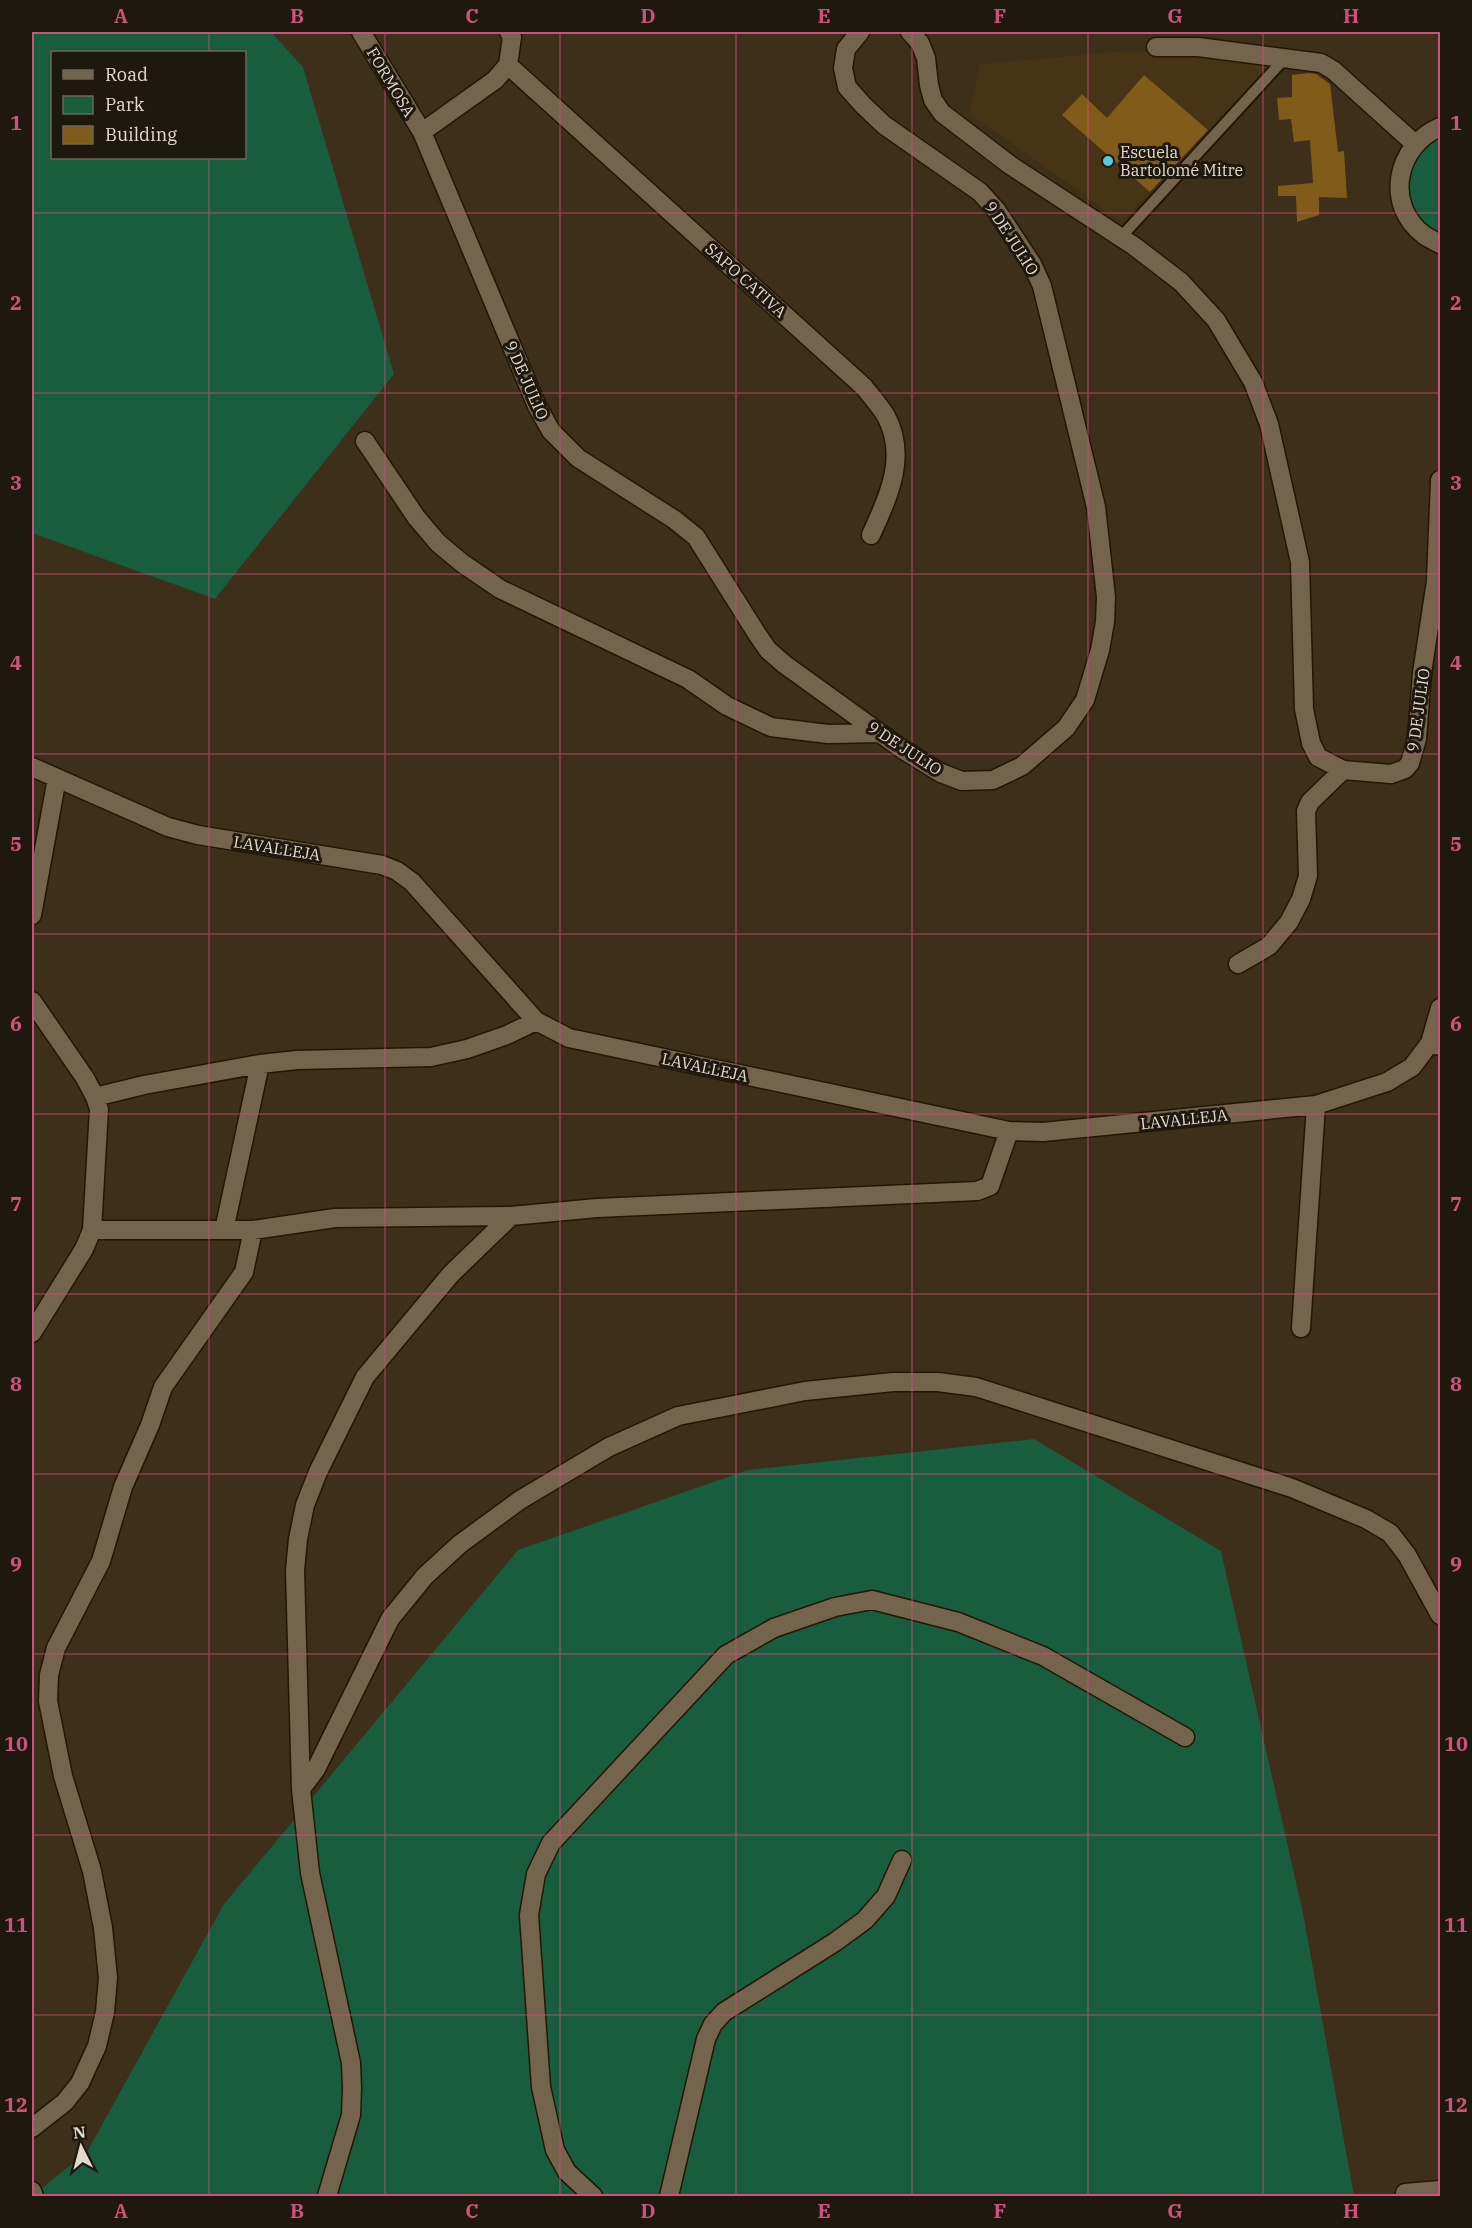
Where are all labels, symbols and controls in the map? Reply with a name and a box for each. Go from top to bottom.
text: A [114,2,128,29]
text: B [290,2,304,29]
text: C [465,2,479,29]
text: D [640,2,656,29]
text: E [817,2,831,29]
text: F [994,2,1006,29]
text: G [1167,2,1183,29]
text: H [1343,2,1359,29]
street label: FORMOSA [362,44,420,120]
legend [51,51,246,159]
text: Road [105,63,148,86]
text: Park [105,93,145,116]
text: 1 [10,109,22,136]
text: 1 [1450,109,1462,136]
text: Building [105,123,177,146]
place label: Escuela Bartolomé Mitre [1120,142,1243,180]
marker: Escuela Bartolomé Mitre [1101,154,1115,168]
street label: 9 DE JULIO [981,197,1043,279]
street label: SAPO CATIVA [701,238,791,322]
text: 2 [10,289,22,316]
text: 2 [1450,289,1462,316]
street label: 9 DE JULIO [501,337,553,423]
text: 3 [10,469,22,496]
text: 3 [1450,469,1462,496]
text: 4 [10,649,22,676]
text: 4 [1450,649,1462,676]
street label: 9 DE JULIO [1402,667,1434,753]
street label: 9 DE JULIO [864,717,946,779]
text: 5 [10,830,22,857]
text: 5 [1450,830,1462,857]
street label: LAVALLEJA [232,831,322,865]
text: 6 [10,1010,22,1037]
text: 6 [1450,1010,1462,1037]
street label: LAVALLEJA [660,1048,750,1086]
street label: LAVALLEJA [1139,1104,1229,1134]
text: 7 [10,1190,22,1217]
text: 7 [1450,1190,1462,1217]
text: 8 [10,1370,22,1397]
text: 8 [1450,1370,1462,1397]
text: 9 [10,1550,22,1577]
text: 9 [1450,1550,1462,1577]
text: 10 [4,1730,28,1757]
text: 10 [1444,1730,1468,1757]
text: 11 [4,1911,28,1938]
text: 11 [1444,1911,1468,1938]
text: 12 [4,2091,28,2118]
text: 12 [1444,2091,1468,2118]
north arrow [51,2117,111,2177]
text: N [72,2121,87,2143]
text: A [114,2197,128,2224]
text: B [290,2197,304,2224]
text: C [465,2197,479,2224]
text: D [640,2197,656,2224]
text: E [817,2197,831,2224]
text: F [994,2197,1006,2224]
text: G [1167,2197,1183,2224]
text: H [1343,2197,1359,2224]

